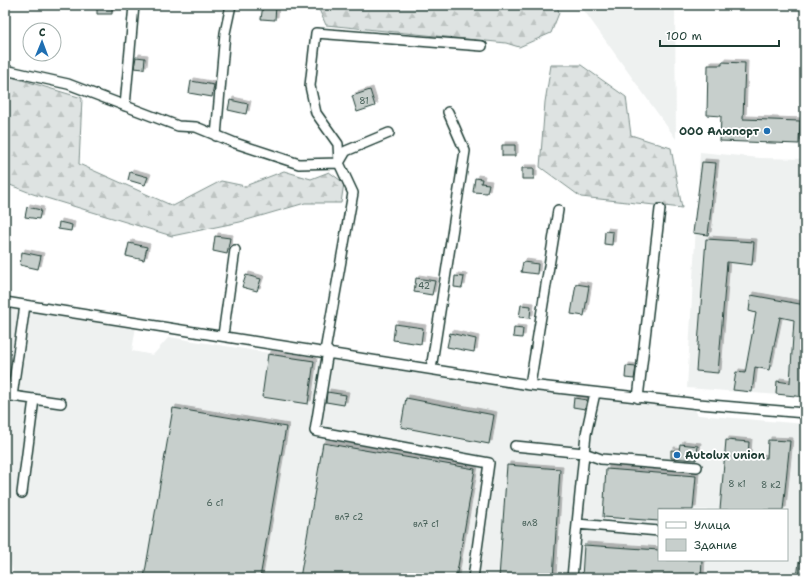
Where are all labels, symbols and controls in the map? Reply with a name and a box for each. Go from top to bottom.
north arrow [22,22,62,62]
scale bar [660,22,779,48]
text: С [39,25,46,40]
text: 100 m [666,28,702,44]
house number: 81 [359,95,369,107]
place label: ООО Алюпорт [679,124,759,139]
marker: ООО Алюпорт [762,126,772,136]
house number: 42 [418,280,430,292]
place label: Autolux union [685,448,766,463]
marker: Autolux union [672,450,682,460]
house number: 8 к1 [728,478,746,490]
house number: 8 к2 [761,479,781,491]
house number: 6 с1 [206,497,224,509]
legend [658,509,788,561]
house number: вл7 с2 [335,511,363,523]
house number: вл8 [522,517,538,529]
text: Улица [694,517,731,533]
house number: вл7 с1 [413,518,439,530]
text: Здание [694,537,738,553]

